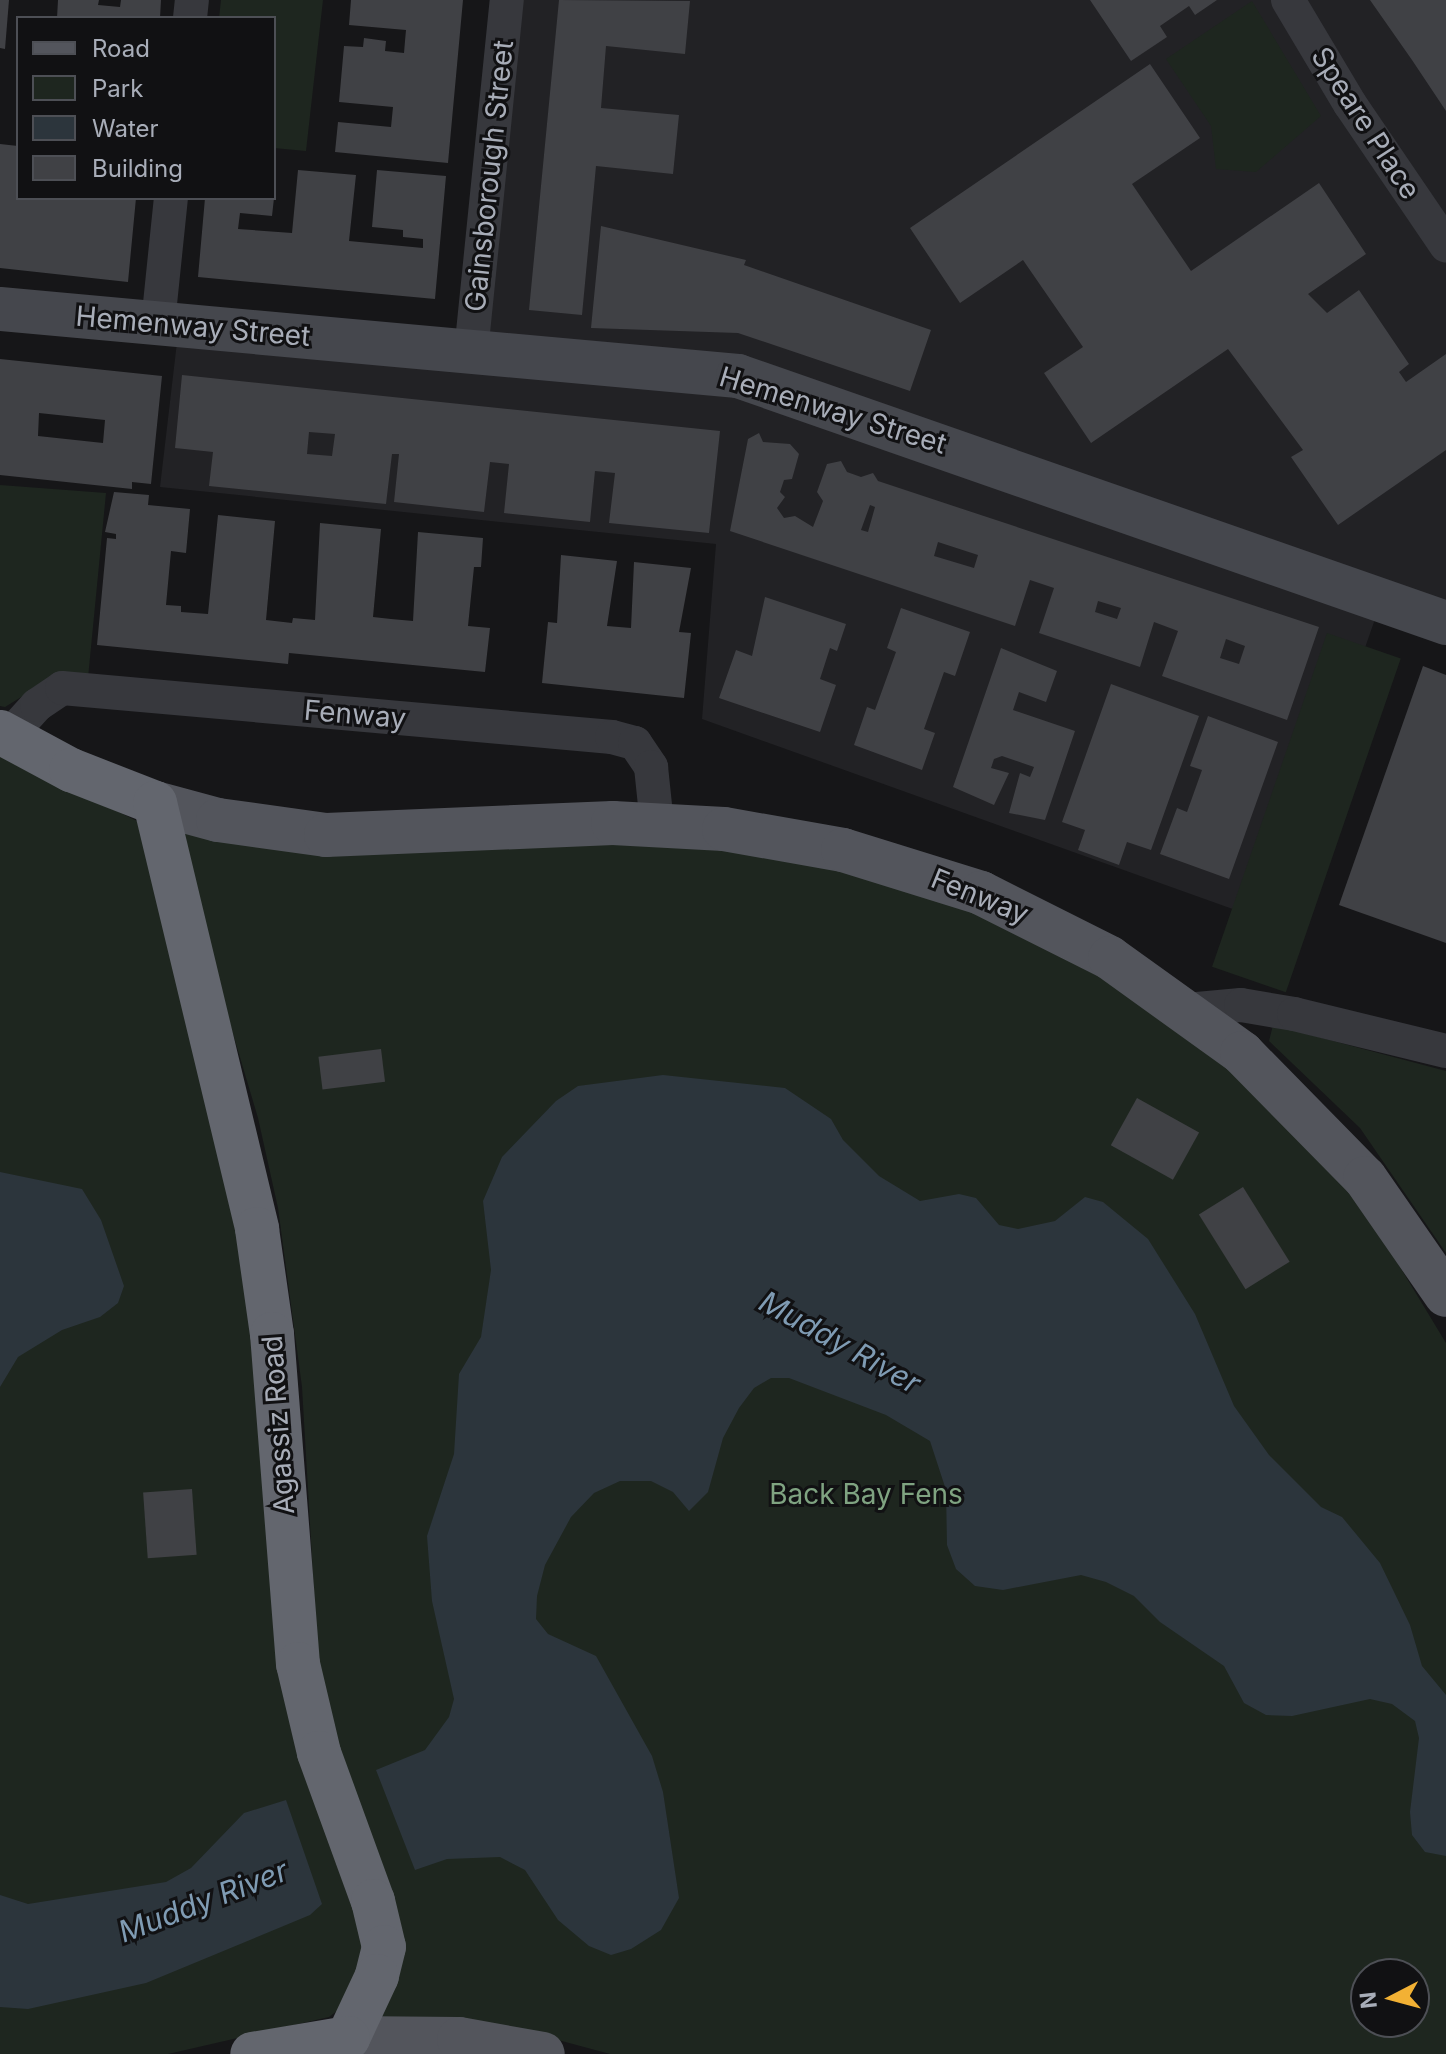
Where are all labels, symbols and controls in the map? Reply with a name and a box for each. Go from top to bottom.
legend [16,16,276,200]
text: Road [92,34,150,63]
street label: Gainsborough Street [458,39,520,313]
street label: Speare Place [1304,41,1428,205]
text: Park [92,74,143,103]
text: Water [92,114,159,143]
text: Building [92,154,183,183]
street label: Hemenway Street [74,299,312,353]
street label: Hemenway Street [716,360,950,460]
street label: Fenway [303,693,407,735]
street label: Fenway [926,861,1034,931]
water label: Muddy River [753,1283,927,1401]
street label: Agassiz Road [255,1334,301,1516]
park label: Back Bay Fens [769,1477,963,1511]
water label: Muddy River [113,1852,293,1950]
north arrow [1350,1958,1430,2038]
text: N [1354,1991,1382,2010]

